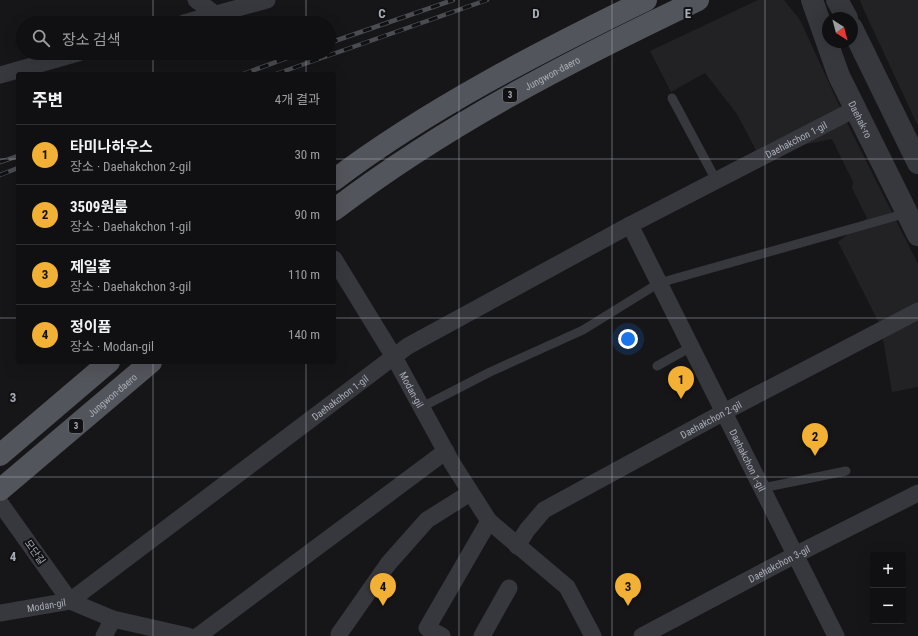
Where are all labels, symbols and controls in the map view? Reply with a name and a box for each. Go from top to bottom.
text: C [378,6,386,21]
text: D [532,6,540,21]
text: E [685,6,692,21]
north arrow [822,12,858,48]
search box [16,16,336,60]
icon: search [30,27,52,49]
text: 장소 검색 [62,31,121,49]
street label: Jungwon-daero [523,54,582,92]
road number: 3 [503,88,517,102]
text: 주변 [32,90,63,110]
text: 4개 결과 [275,92,320,107]
street label: Daehak-ro [847,99,874,140]
street label: Daehakchon 1-gil [763,119,829,160]
text: 타미나하우스 [70,138,153,156]
text: 1 [42,147,48,162]
text: 30 m [294,147,320,162]
text: 장소 · Daehakchon 2-gil [70,159,191,174]
text: 3509원룸 [70,198,128,216]
text: 2 [42,207,48,222]
text: 90 m [294,207,320,222]
text: 장소 · Daehakchon 1-gil [70,219,191,234]
text: 제일홈 [70,258,111,276]
text: 3 [42,267,48,282]
text: 110 m [288,267,320,282]
text: 장소 · Daehakchon 3-gil [70,279,191,294]
text: 정이품 [70,318,111,336]
text: 4 [42,327,48,342]
text: 140 m [288,327,320,342]
your location [618,329,638,349]
text: 장소 · Modan-gil [70,339,154,354]
pin: 1 [668,366,694,399]
street label: Modan-gil [398,370,426,409]
street label: Jungwon-daero [85,371,139,419]
street label: Daehakchon 1-gil [309,373,370,422]
text: 3 [10,390,16,405]
street label: Daehakchon 2-gil [678,398,743,440]
road number: 3 [69,419,83,433]
pin: 2 [802,423,828,456]
street label: Daehakchon 1-gil [728,427,768,493]
street label: 모단길 [23,538,47,566]
street label: Daehakchon 3-gil [746,543,812,584]
text: 4 [10,549,17,564]
map controls [870,552,906,624]
button: + [870,552,906,588]
pin: 4 [370,573,396,606]
pin: 3 [615,573,641,606]
button: − [870,588,906,624]
street label: Modan-gil [26,596,67,614]

